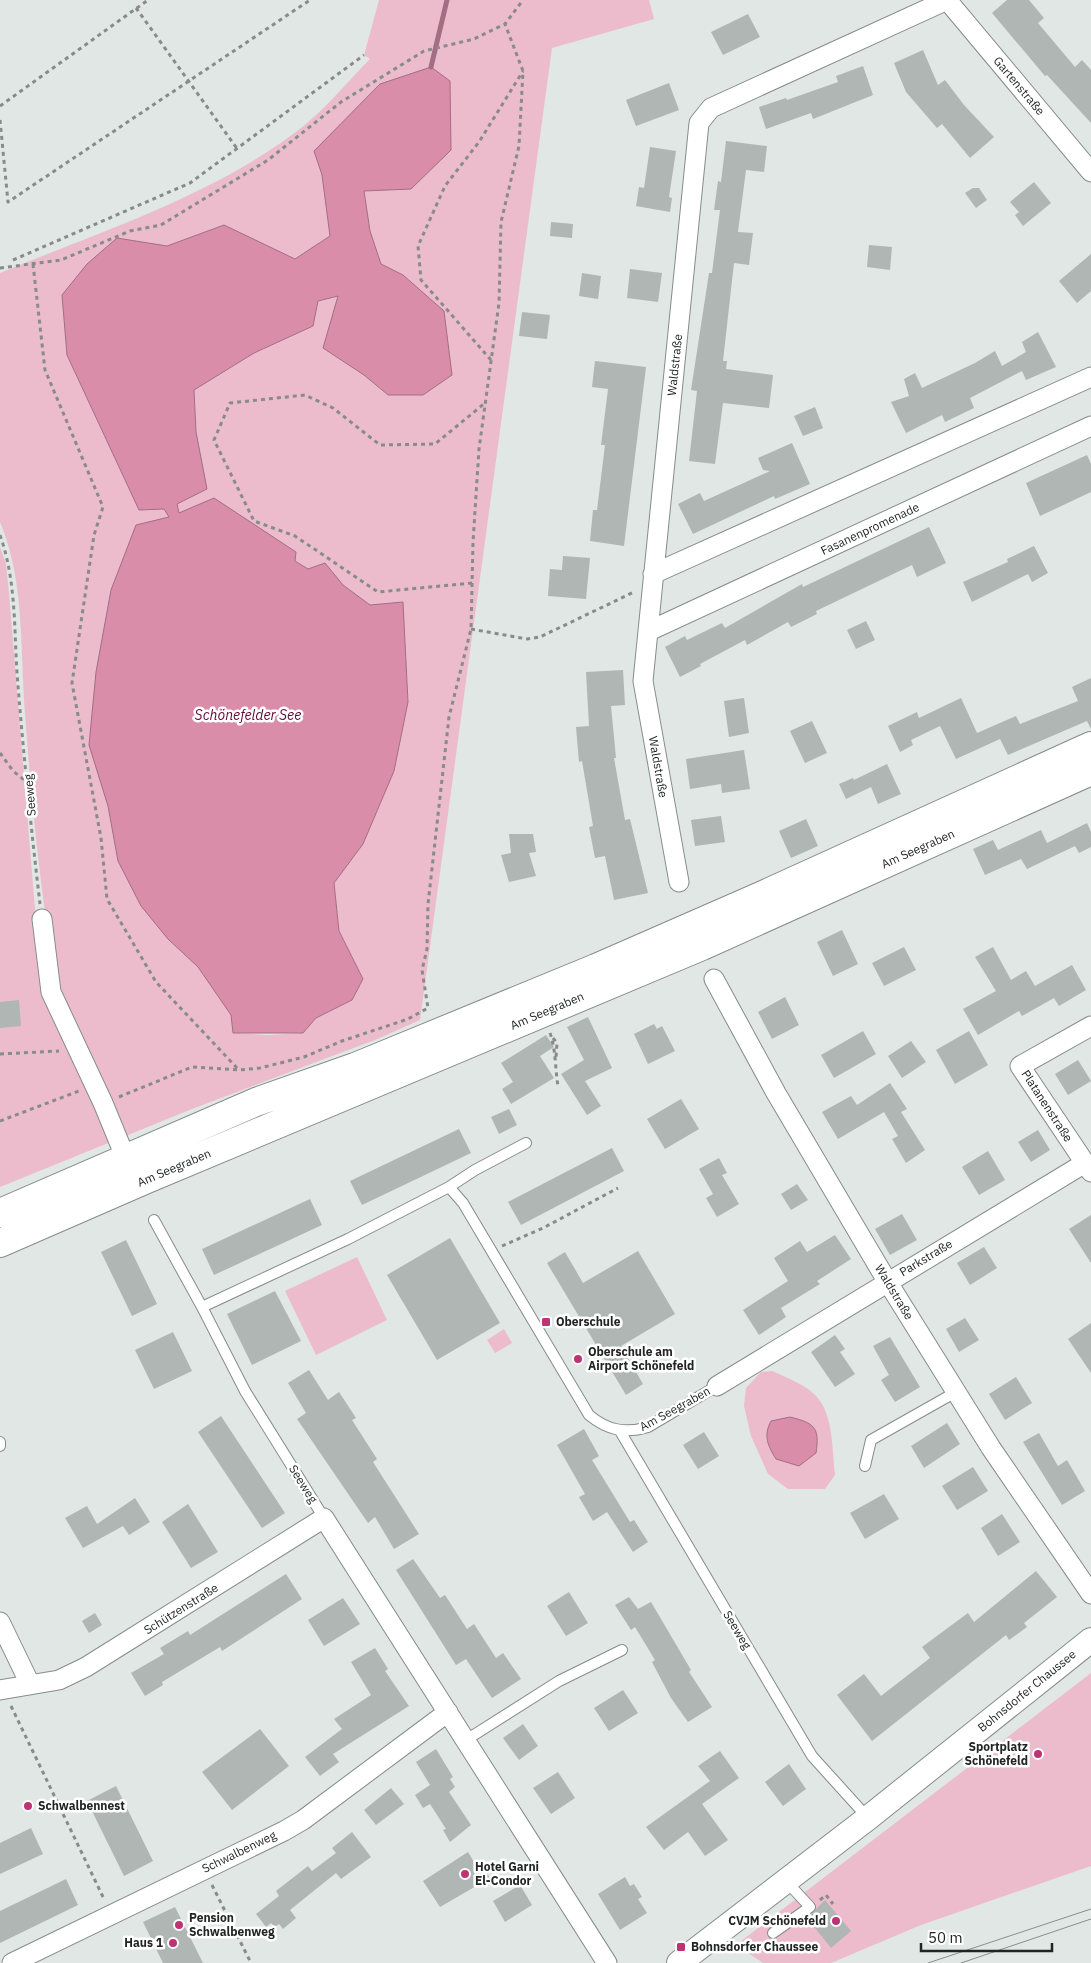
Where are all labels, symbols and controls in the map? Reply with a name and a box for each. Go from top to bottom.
street label: Gartenstraße [991,53,1048,118]
street label: Waldstraße [664,333,685,397]
street label: Fasanenpromenade [818,499,922,558]
water label: Schönefelder See [195,706,301,724]
street label: Waldstraße [646,735,671,799]
street label: Seeweg [20,773,39,817]
street label: Am Seegraben [879,826,957,871]
street label: Am Seegraben [508,988,586,1033]
street label: Platanenstraße [1019,1067,1076,1145]
street label: Am Seegraben [135,1145,213,1190]
street label: Parkstraße [897,1236,955,1279]
street label: Waldstraße [872,1261,917,1323]
place label: Oberschule [556,1314,621,1329]
marker: Oberschule [540,1316,552,1328]
place label: Oberschule am Airport Schönefeld [588,1344,694,1373]
marker: Oberschule am Airport Schönefeld [572,1353,584,1365]
street label: Am Seegraben [637,1383,713,1434]
street label: Seeweg [286,1462,321,1506]
street label: Schützenstraße [141,1580,221,1637]
street label: Seeweg [720,1608,755,1652]
street label: Bohnsdorfer Chaussee [975,1646,1079,1735]
place label: Sportplatz Schönefeld [965,1739,1028,1768]
marker: Sportplatz Schönefeld [1032,1748,1044,1760]
place label: Schwalbennest [38,1798,125,1813]
marker: Schwalbennest [22,1800,34,1812]
street label: Schwalbenweg [199,1827,279,1876]
place label: Hotel Garni El-Condor [475,1859,539,1888]
marker: Hotel Garni El-Condor [459,1868,471,1880]
place label: Pension Schwalbenweg [189,1910,275,1939]
place label: CVJM Schönefeld [728,1913,826,1928]
marker: CVJM Schönefeld [830,1915,842,1927]
marker: Pension Schwalbenweg [173,1919,185,1931]
scale bar [921,1920,1052,1952]
text: 50 m [928,1928,963,1947]
place label: Haus 1 [124,1935,163,1950]
marker: Haus 1 [167,1937,179,1949]
place label: Bohnsdorfer Chaussee [691,1939,819,1954]
marker: Bohnsdorfer Chaussee [675,1941,687,1953]

